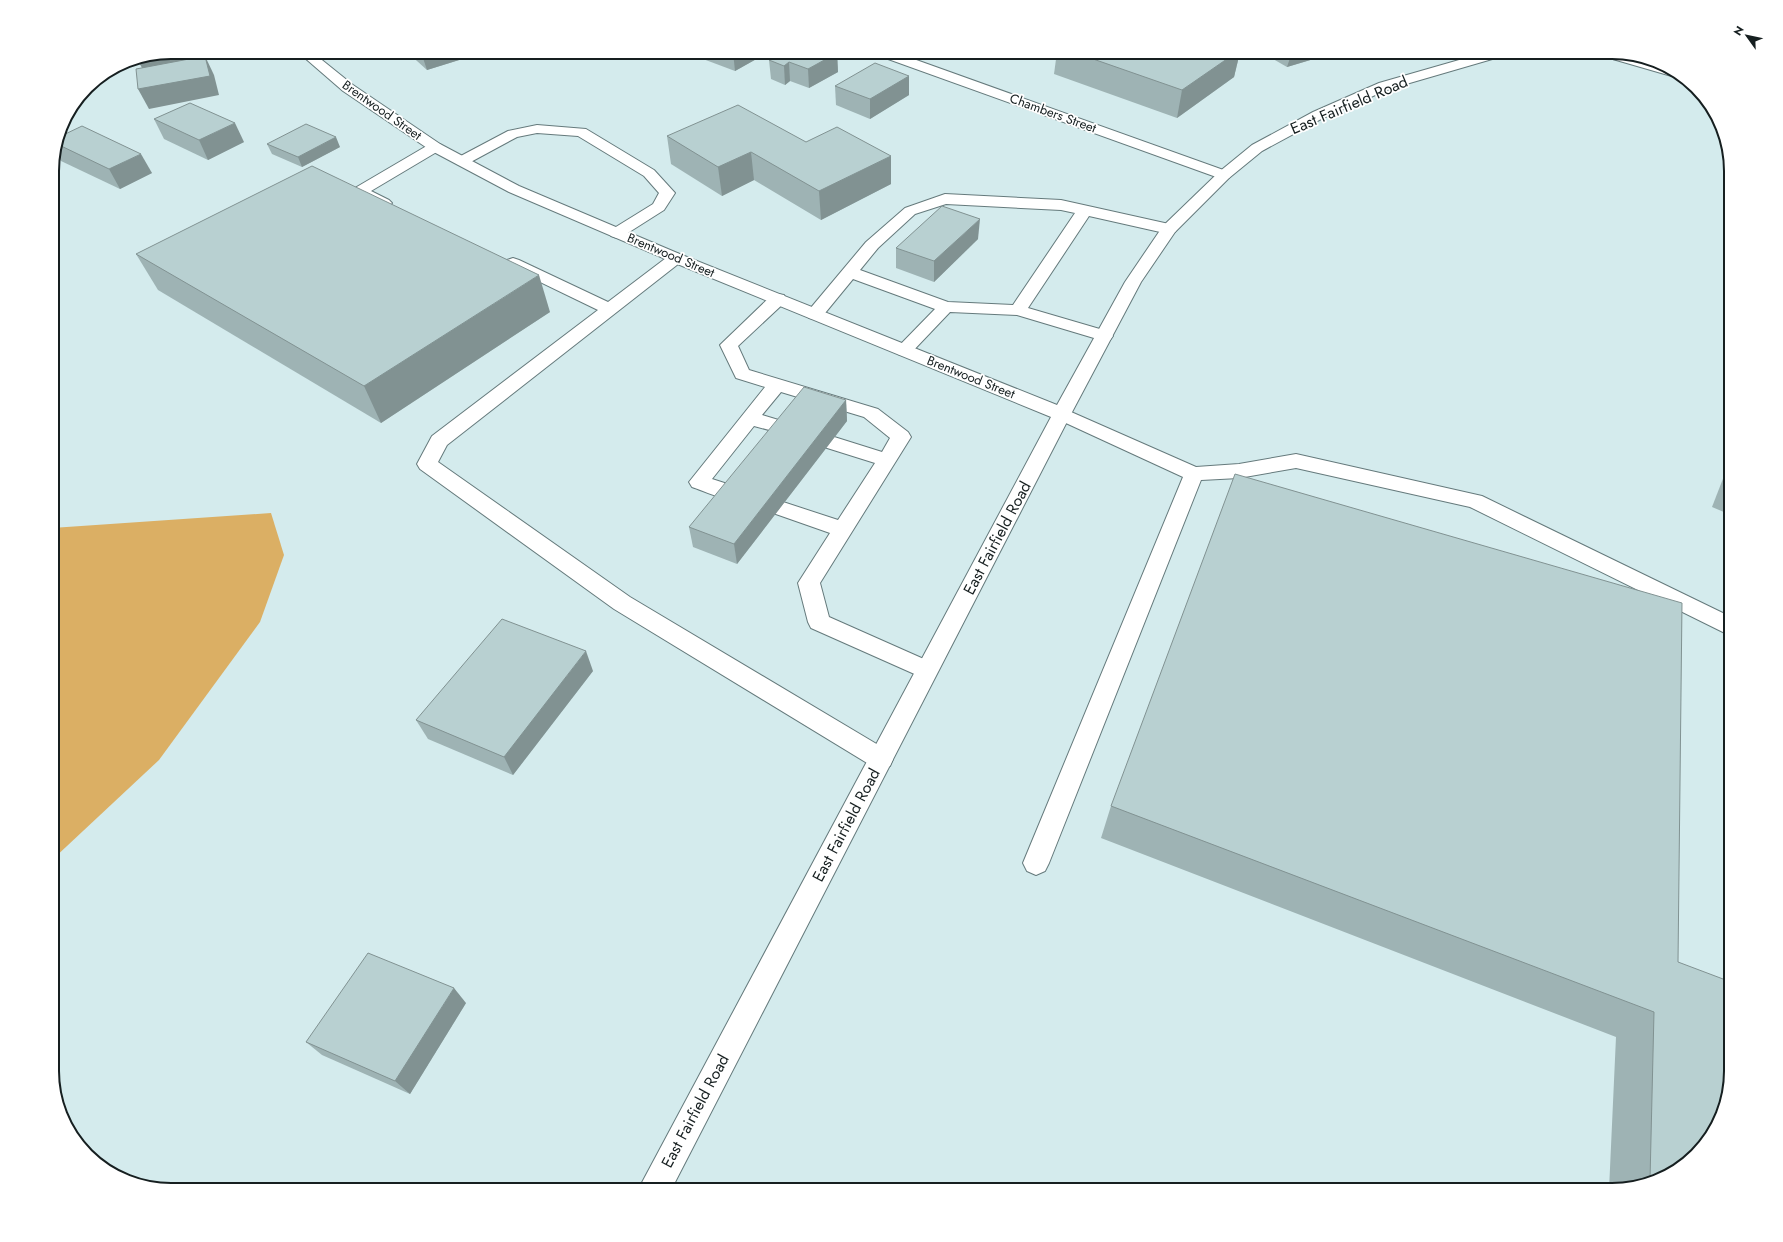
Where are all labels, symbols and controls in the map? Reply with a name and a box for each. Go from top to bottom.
north arrow [1727,16,1767,56]
text: N [1730,23,1748,39]
street label: East Fairfield Road [1287,70,1411,140]
street label: Brentwood Street [338,75,426,145]
street label: Chambers Street [1007,89,1100,138]
street label: Brentwood Street [624,228,718,282]
street label: Brentwood Street [924,351,1019,404]
street label: East Fairfield Road [957,477,1037,599]
street label: East Fairfield Road [806,764,886,886]
street label: East Fairfield Road [655,1050,735,1172]

